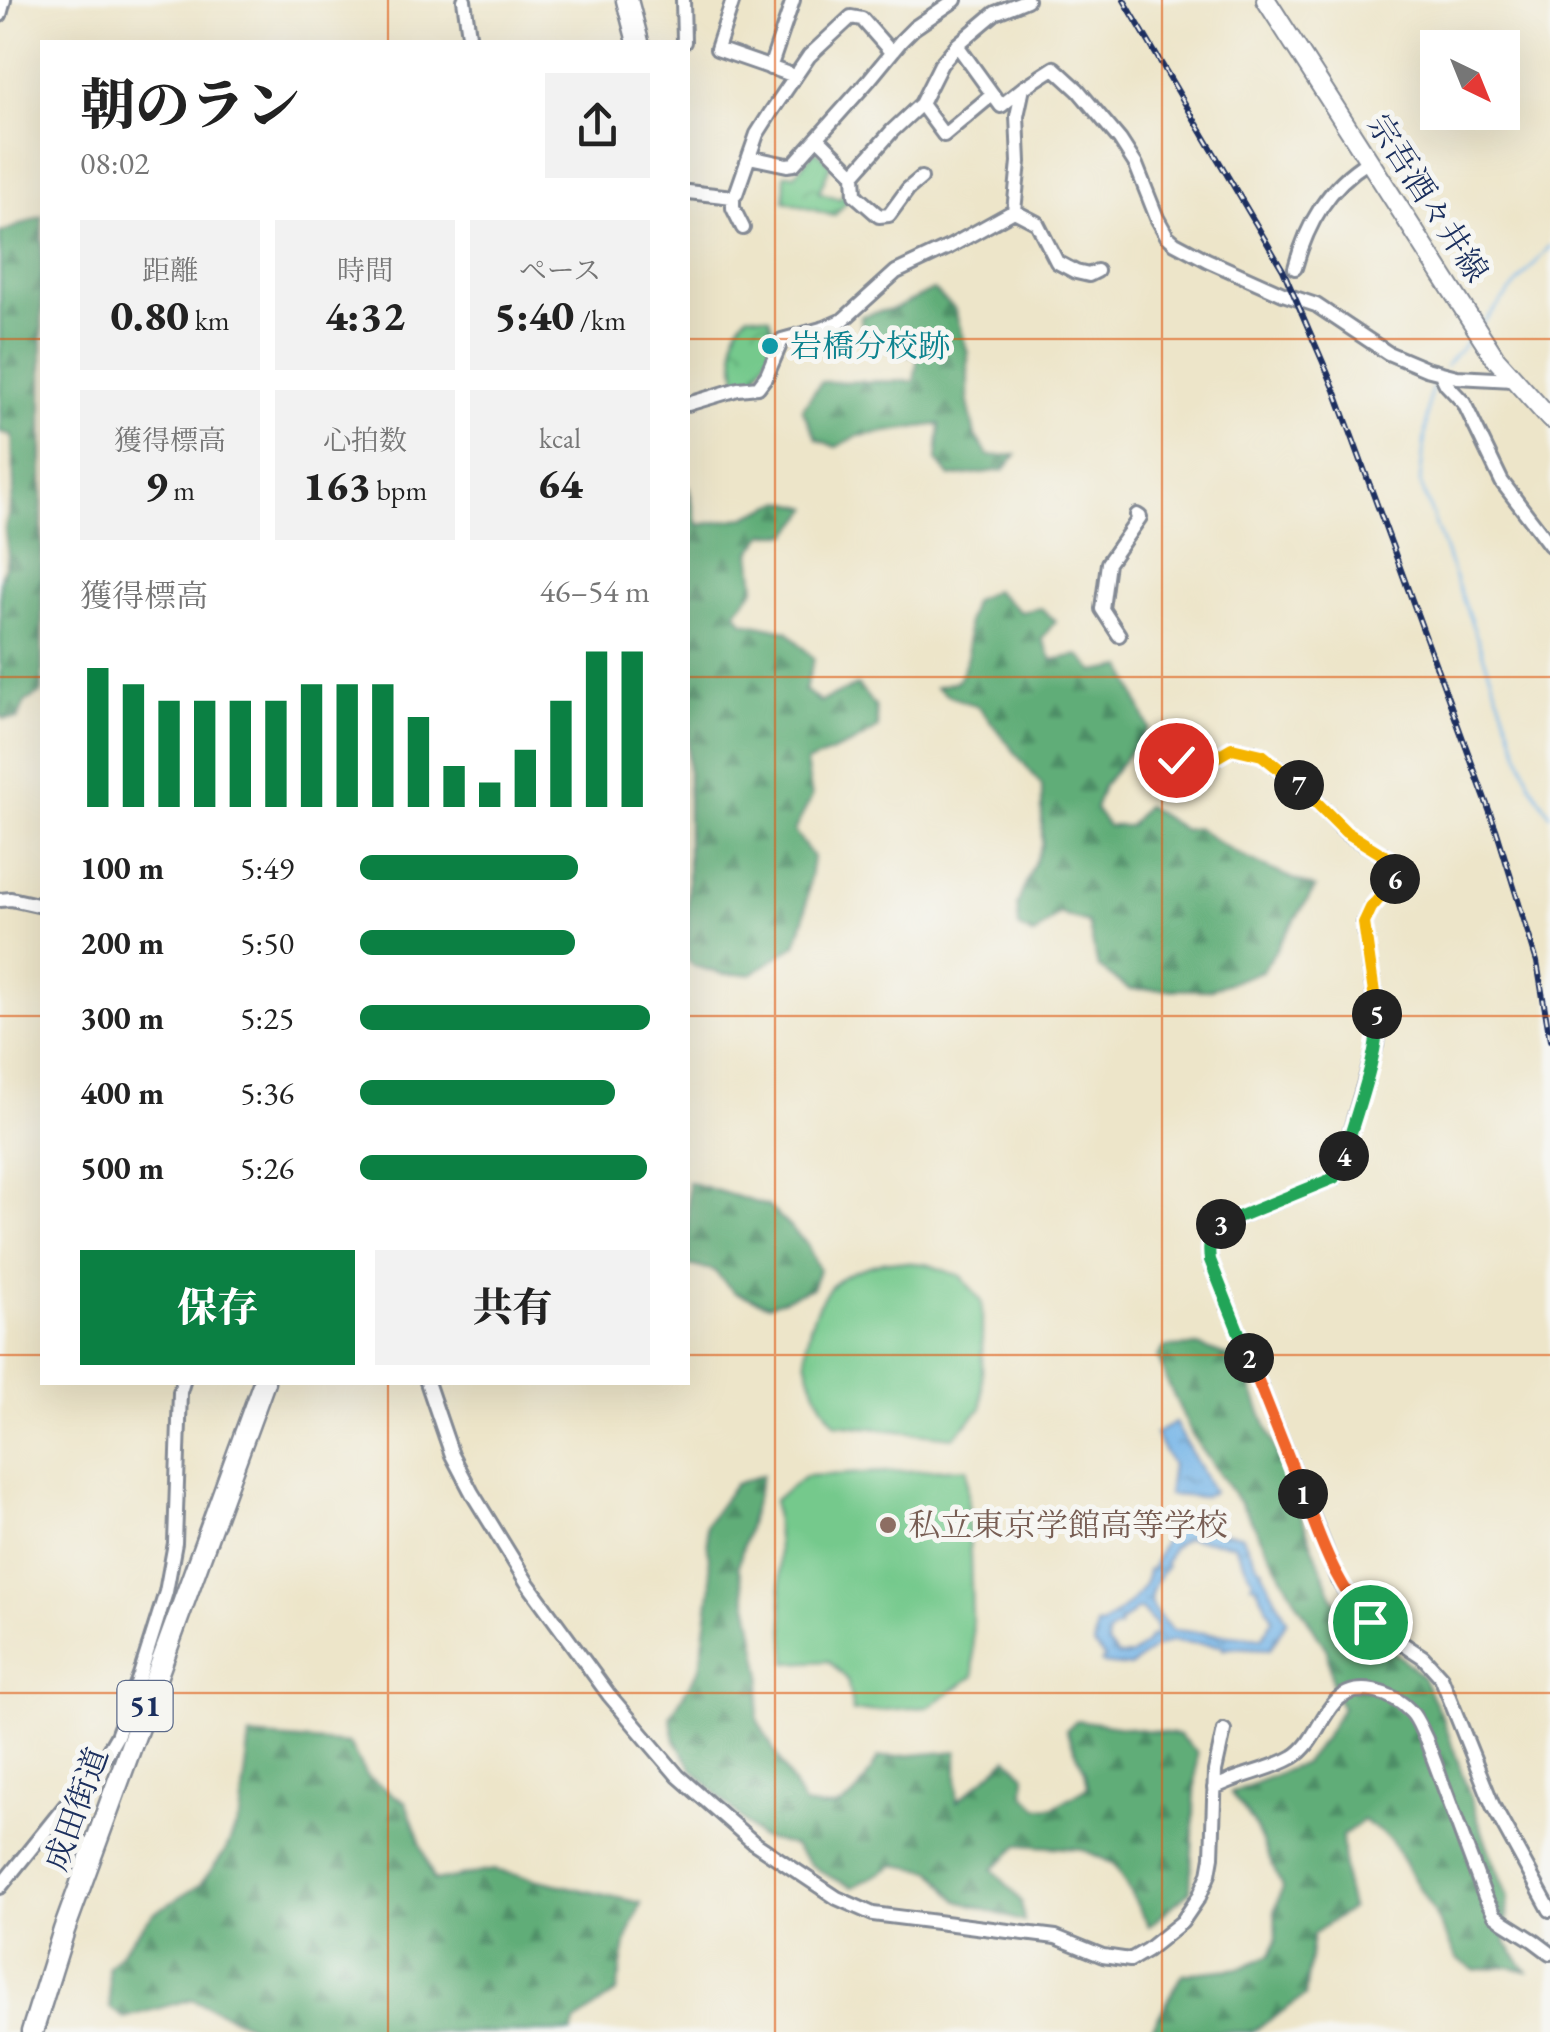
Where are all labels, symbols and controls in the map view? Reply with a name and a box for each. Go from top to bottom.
north arrow [1420,30,1520,130]
map controls [1420,30,1520,130]
text: 朝のラン [80,69,300,140]
button: share [545,73,650,178]
street label: 宗吾酒々井線 [1358,106,1498,290]
text: 08:02 [80,142,149,184]
text: 距離 [142,252,198,288]
text: 時間 [337,252,393,288]
text: ペース [519,252,601,288]
text: 0.80 [110,288,189,343]
text: 4:32 [325,288,405,343]
text: 5:40 [494,288,574,343]
text: km [189,302,230,338]
text: /km [574,302,626,338]
place label: 岩橋分校跡 [790,325,950,367]
marker: 岩橋分校跡 [759,335,781,357]
text: kcal [539,420,581,456]
text: 獲得標高 [114,422,226,458]
text: 心拍数 [323,422,407,458]
text: 64 [537,456,583,511]
text: 9 [145,458,168,513]
text: 163 [303,458,371,513]
text: m [168,472,195,508]
text: bpm [371,472,427,508]
text: 46–54 m [540,570,650,612]
text: 獲得標高 [80,575,208,617]
pin [1134,718,1219,803]
icon: check [1149,733,1204,788]
pin: 7 [1274,760,1324,810]
text: 7 [1292,767,1306,803]
text: 100 m [80,847,164,889]
text: 5:49 [240,847,294,889]
pin: 6 [1370,854,1420,904]
text: 6 [1388,861,1402,897]
text: 200 m [80,922,164,964]
text: 5:50 [240,922,294,964]
pin: 5 [1352,989,1402,1039]
text: 5 [1370,996,1384,1032]
text: 300 m [80,997,164,1039]
text: 5:25 [240,997,294,1039]
text: 400 m [80,1072,164,1114]
text: 5:36 [240,1072,294,1114]
pin: 4 [1319,1131,1369,1181]
text: 4 [1337,1138,1351,1174]
text: 500 m [80,1147,164,1189]
text: 5:26 [240,1147,294,1189]
pin: 3 [1196,1199,1246,1249]
text: 3 [1214,1206,1228,1242]
button: 保存 [80,1250,355,1365]
button: 共有 [375,1250,650,1365]
pin: 2 [1224,1333,1274,1383]
text: 2 [1242,1340,1256,1376]
pin: 1 [1278,1469,1328,1519]
text: 1 [1296,1476,1310,1512]
place label: 私立東京学館高等学校 [908,1504,1228,1546]
marker: 私立東京学館高等学校 [877,1514,899,1536]
pin [1328,1580,1413,1665]
icon: arrive [1343,1595,1398,1650]
road number: 51 [118,1681,172,1731]
street label: 成田街道 [34,1742,118,1876]

